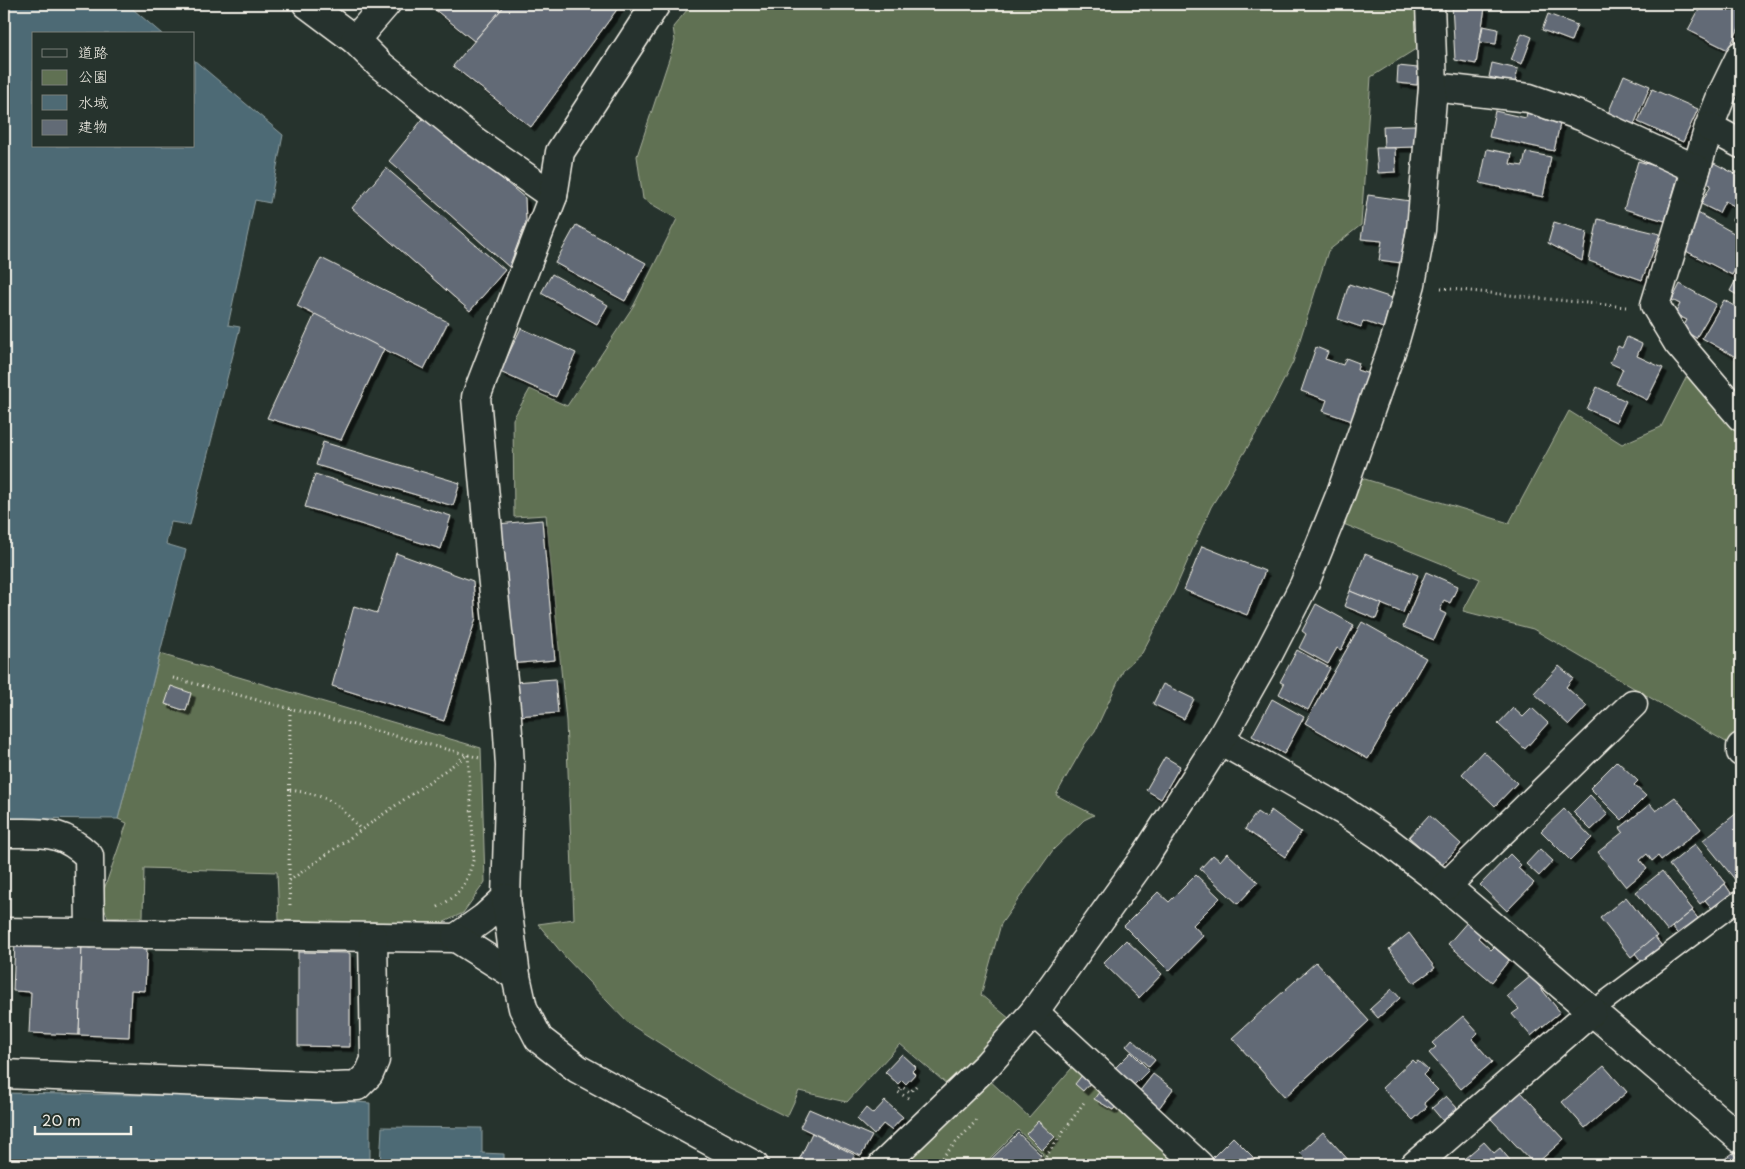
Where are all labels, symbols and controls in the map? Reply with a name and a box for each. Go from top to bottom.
legend [32,32,195,148]
text: 道路 [78,40,108,63]
text: 公園 [78,64,108,87]
text: 水域 [78,90,108,113]
text: 建物 [78,114,108,137]
scale bar [35,1104,131,1136]
text: 20 m [42,1108,81,1131]

